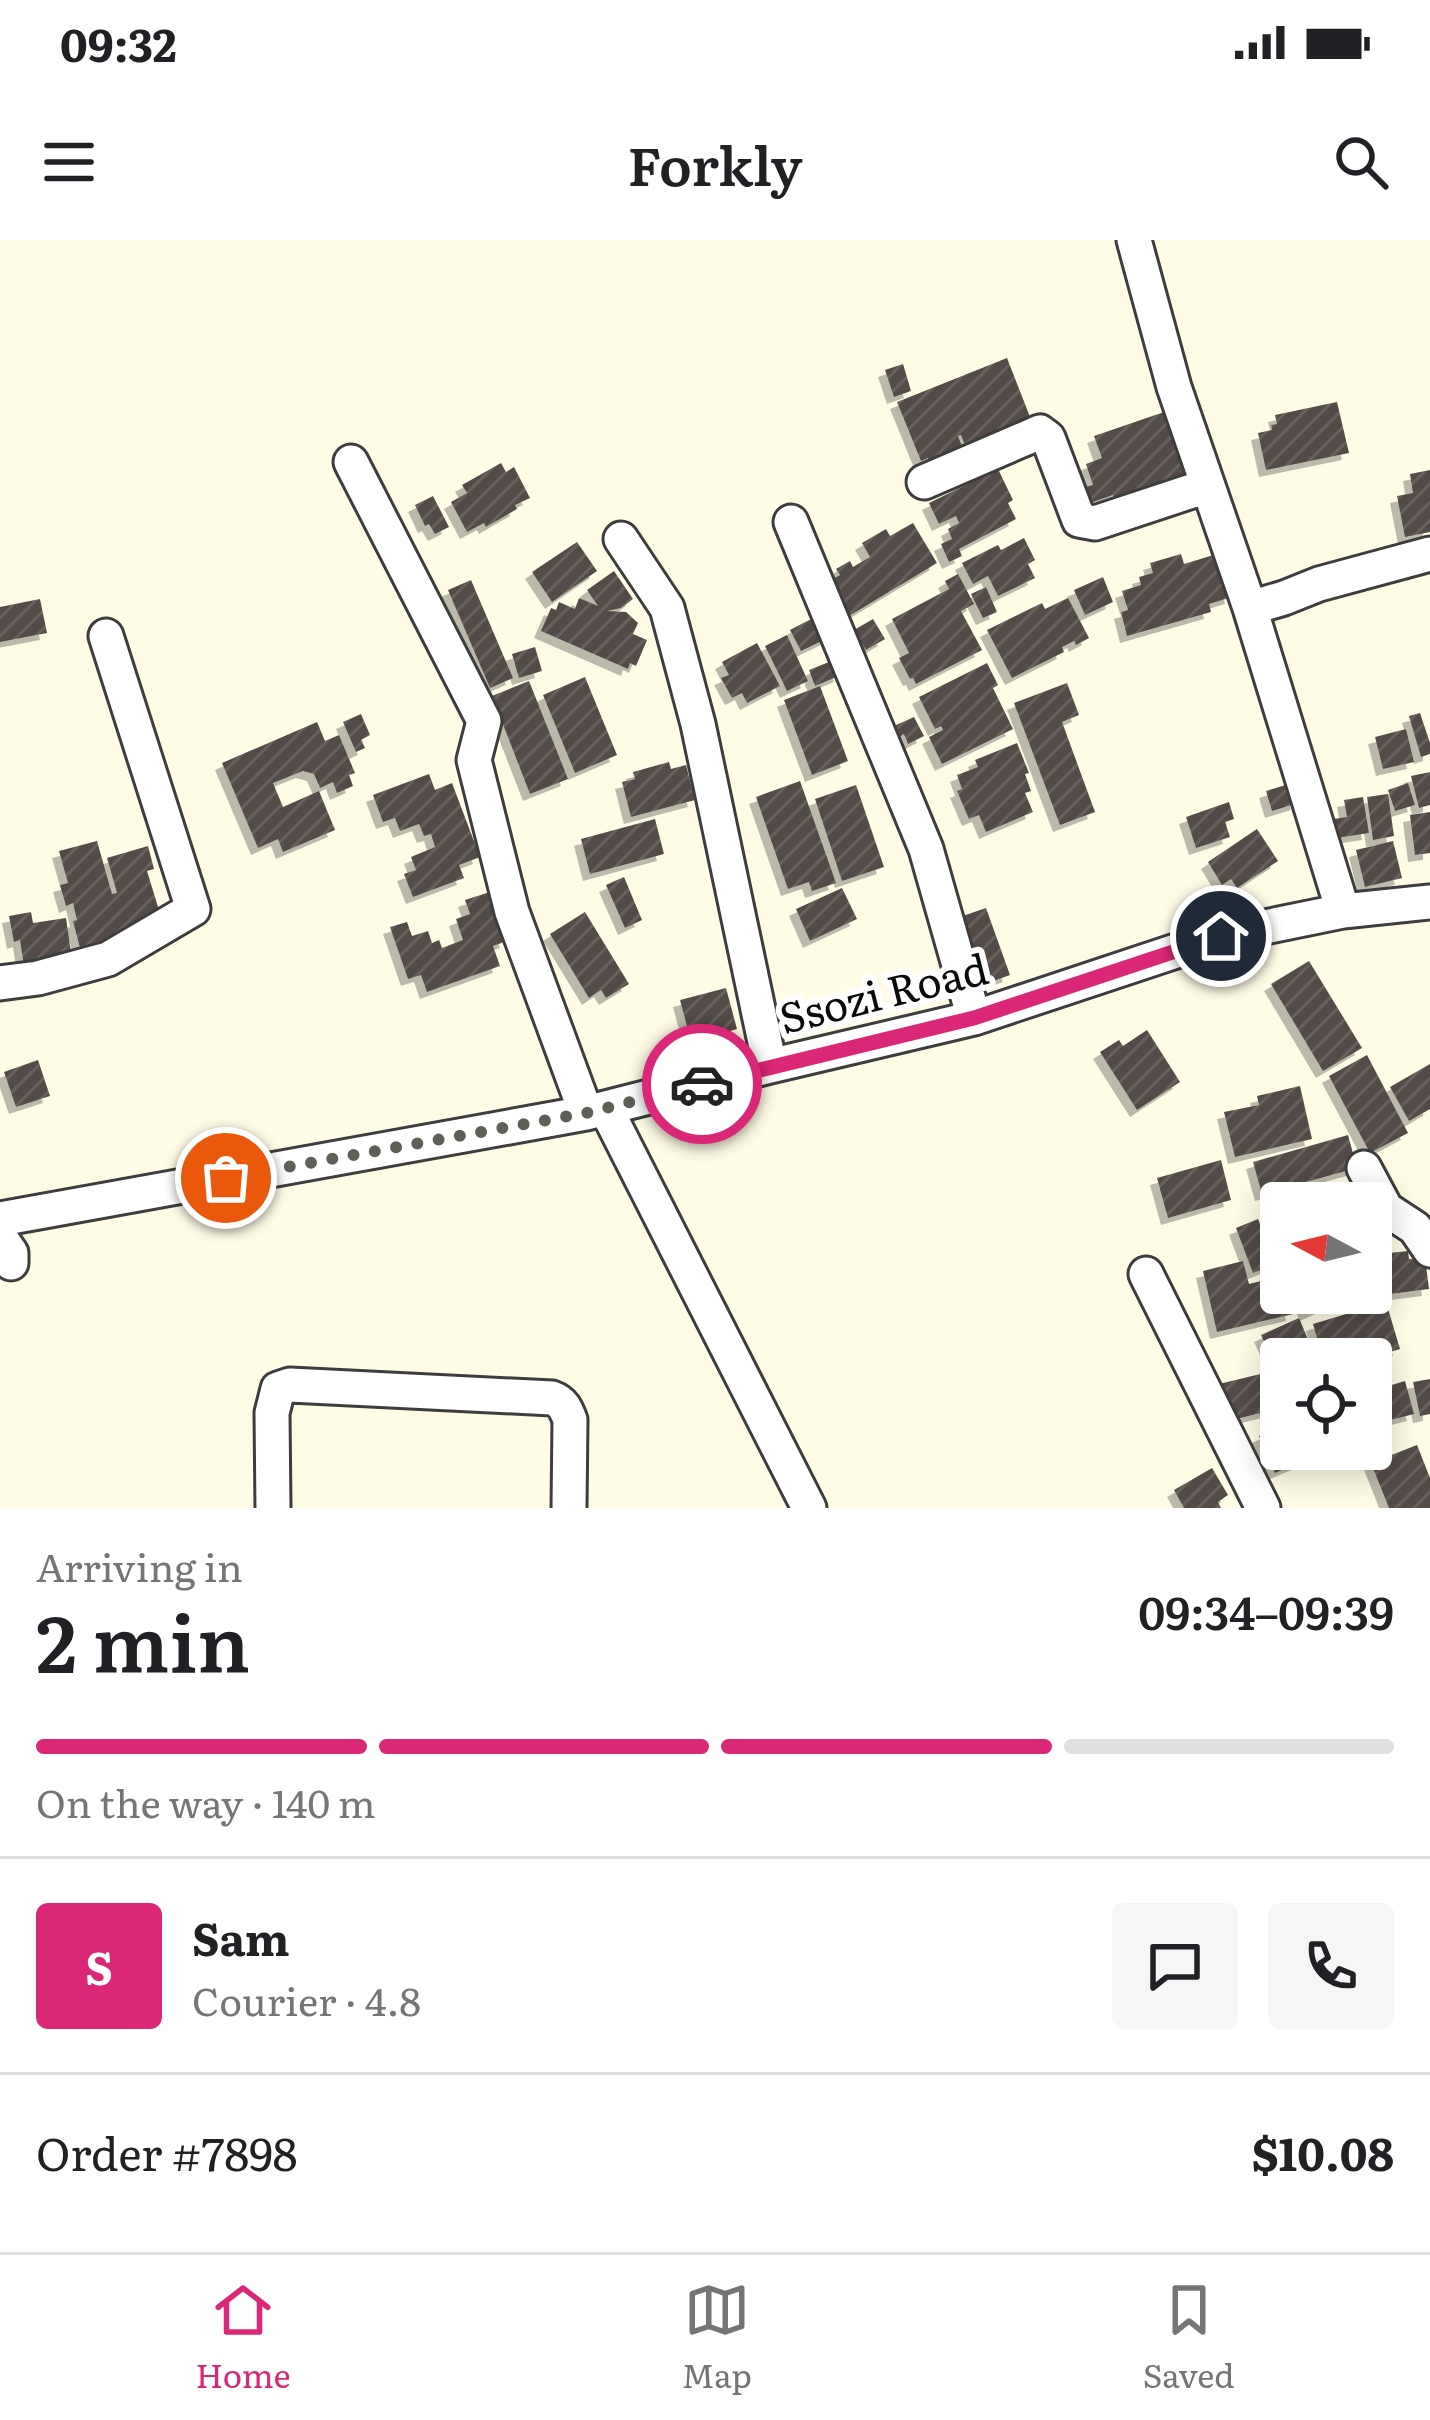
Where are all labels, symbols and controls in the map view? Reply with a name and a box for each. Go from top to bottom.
text: 09:32 [60,9,177,76]
text: Forkly [627,122,803,203]
icon: menu [36,129,102,195]
icon: search [1328,129,1394,195]
pin [1170,885,1272,987]
icon: home [1188,903,1254,969]
street label: Ssozi Road [772,935,994,1047]
courier [642,1024,762,1144]
icon: car [669,1051,735,1117]
pin [175,1127,277,1229]
icon: bag [193,1145,259,1211]
north arrow [1260,1182,1392,1314]
map controls [1260,1182,1392,1470]
button: locate [1260,1338,1392,1470]
text: Arriving in [36,1536,243,1594]
text: 09:34–09:39 [1138,1577,1394,1644]
text: 2 min [36,1581,250,1697]
text: On the way · 140 m [36,1772,376,1830]
text: Sam [192,1903,290,1970]
button: chat [1112,1903,1238,2029]
button: phone [1268,1903,1394,2029]
text: S [85,1932,113,1999]
text: Courier · 4.8 [192,1970,421,2028]
text: Order #7898 [36,2118,298,2185]
text: $10.08 [1252,2118,1394,2185]
tab: Home [195,2277,291,2398]
tab: Map [682,2277,752,2398]
tab: Saved [1143,2277,1235,2398]

